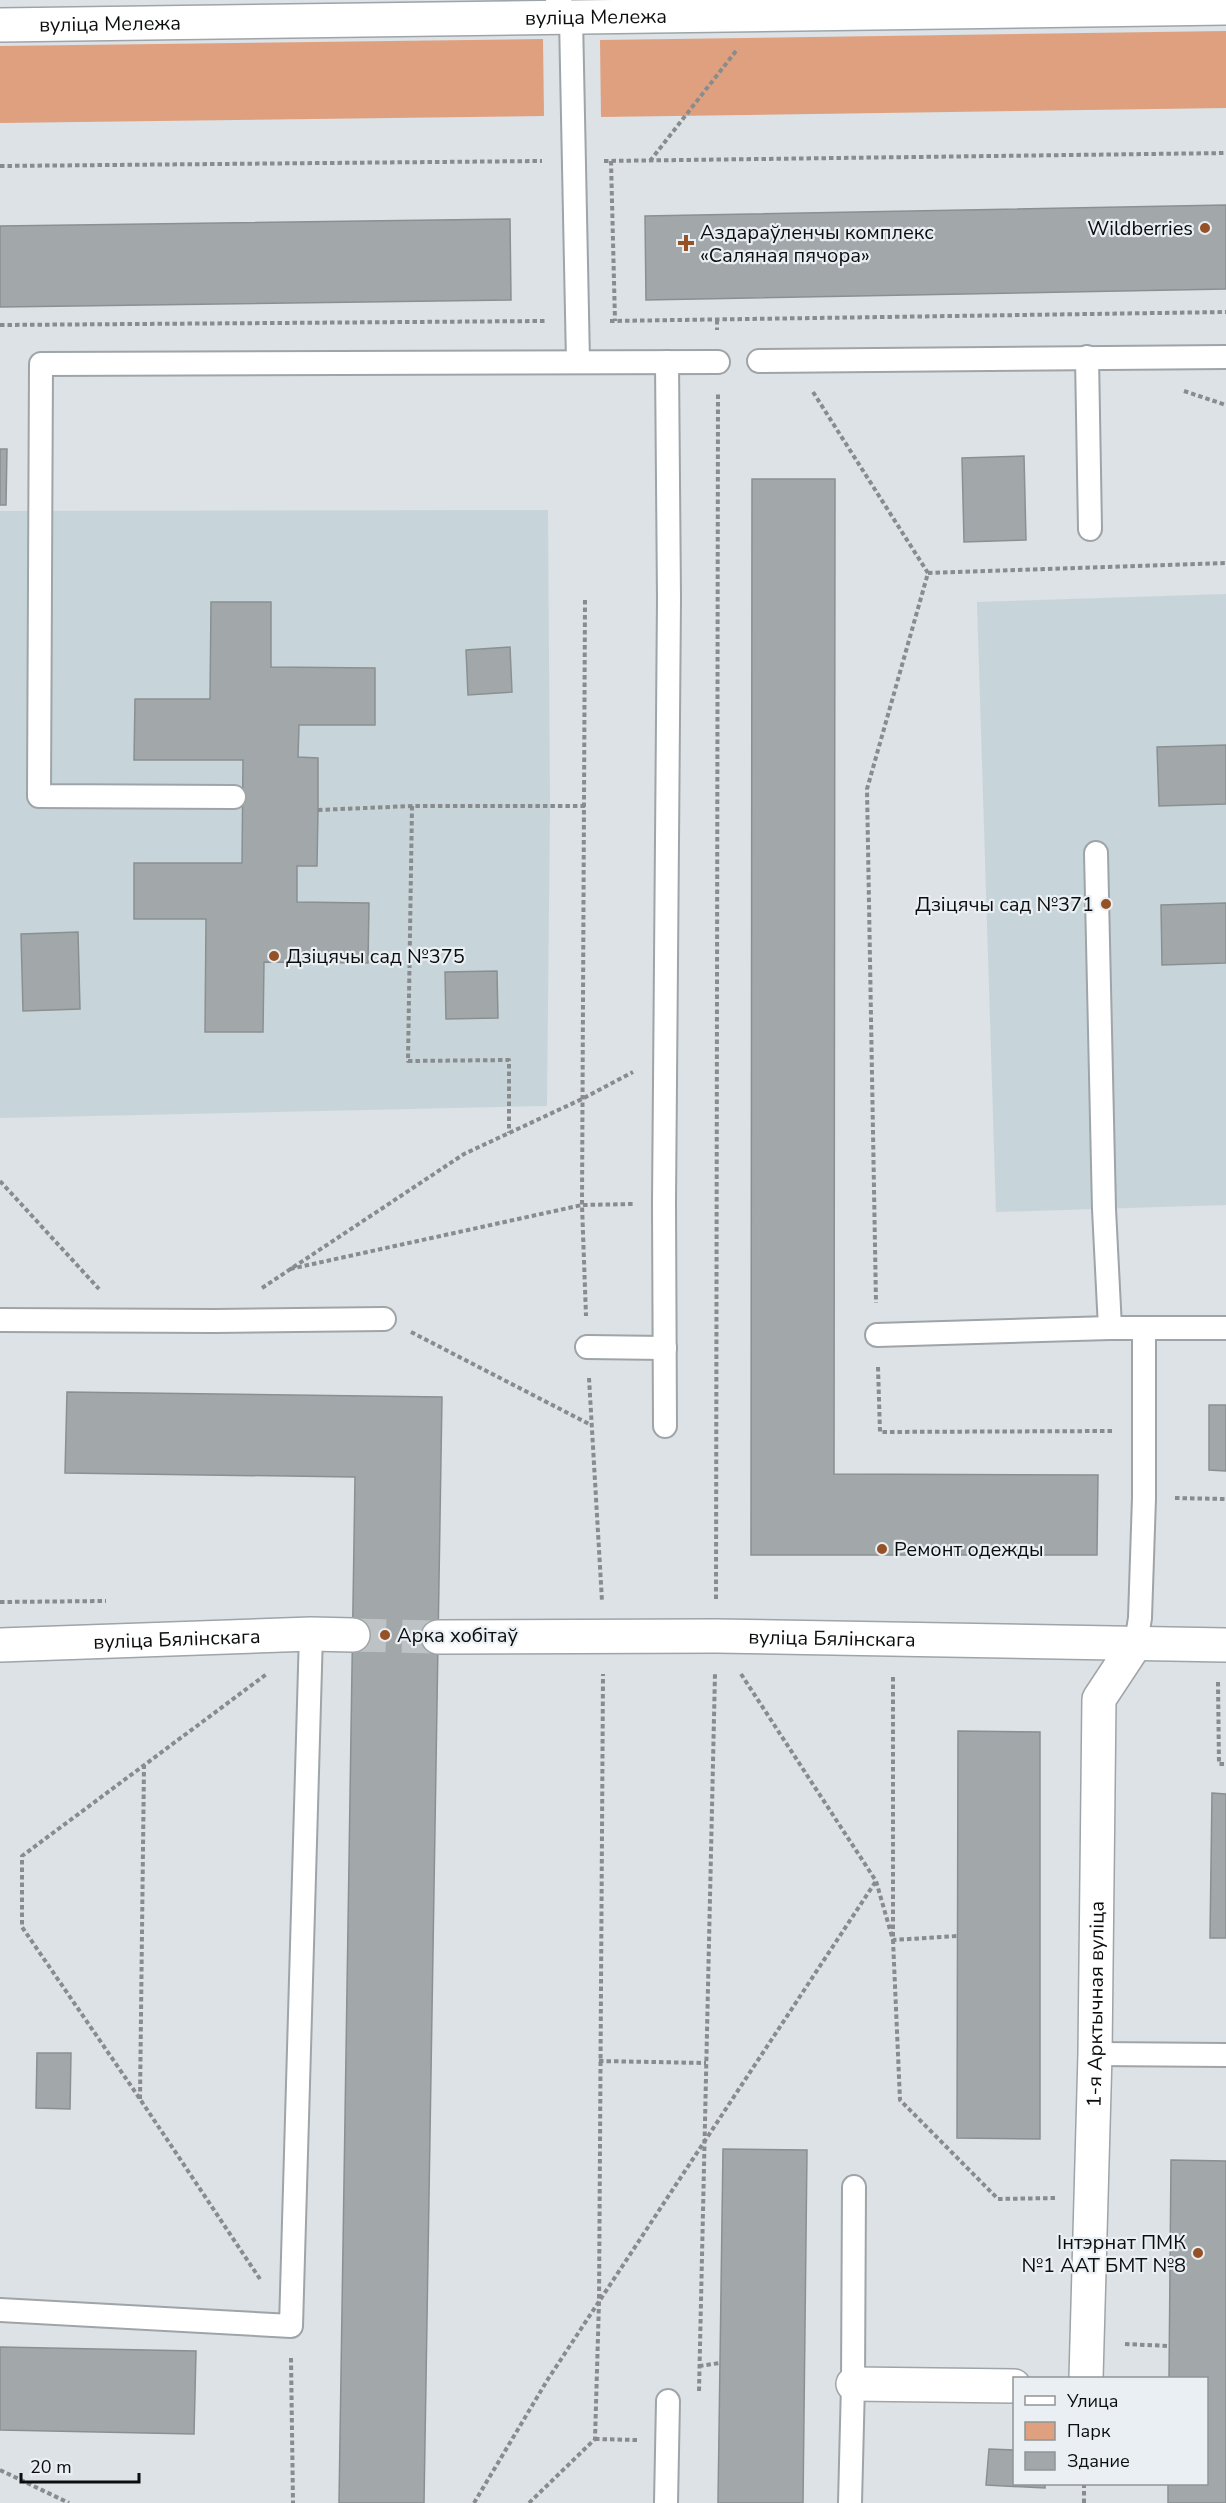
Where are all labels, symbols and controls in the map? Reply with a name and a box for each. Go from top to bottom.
street label: вуліца Мележа [525,2,667,31]
street label: вуліца Мележа [39,9,181,38]
place label: Wildberries [1087,215,1193,242]
place label: Аздараўленчы комплекс «Саляная пячора» [700,219,934,269]
marker: Wildberries [1198,221,1212,235]
marker: Аздараўленчы комплекс «Саляная пячора» [677,234,695,252]
place label: Дзіцячы сад №371 [915,891,1094,918]
marker: Дзіцячы сад №371 [1099,897,1113,911]
place label: Дзіцячы сад №375 [286,943,465,970]
marker: Дзіцячы сад №375 [267,949,281,963]
place label: Ремонт одежды [894,1536,1044,1563]
marker: Ремонт одежды [875,1542,889,1556]
street label: вуліца Бялінскага [93,1622,261,1655]
place label: Арка хобітаў [397,1622,519,1649]
street label: вуліца Бялінскага [748,1623,916,1653]
marker: Арка хобітаў [378,1628,392,1642]
street label: 1-я Арктычная вуліца [1080,1901,1110,2108]
place label: Інтэрнат ПМК №1 ААТ БМТ №8 [1022,2229,1186,2279]
marker: Інтэрнат ПМК №1 ААТ БМТ №8 [1191,2246,1205,2260]
legend [1013,2377,1208,2485]
text: Улица [1066,2389,1118,2413]
text: Парк [1067,2419,1111,2443]
scale bar [21,2446,140,2484]
text: Здание [1067,2449,1130,2473]
text: 20 m [30,2455,72,2479]

